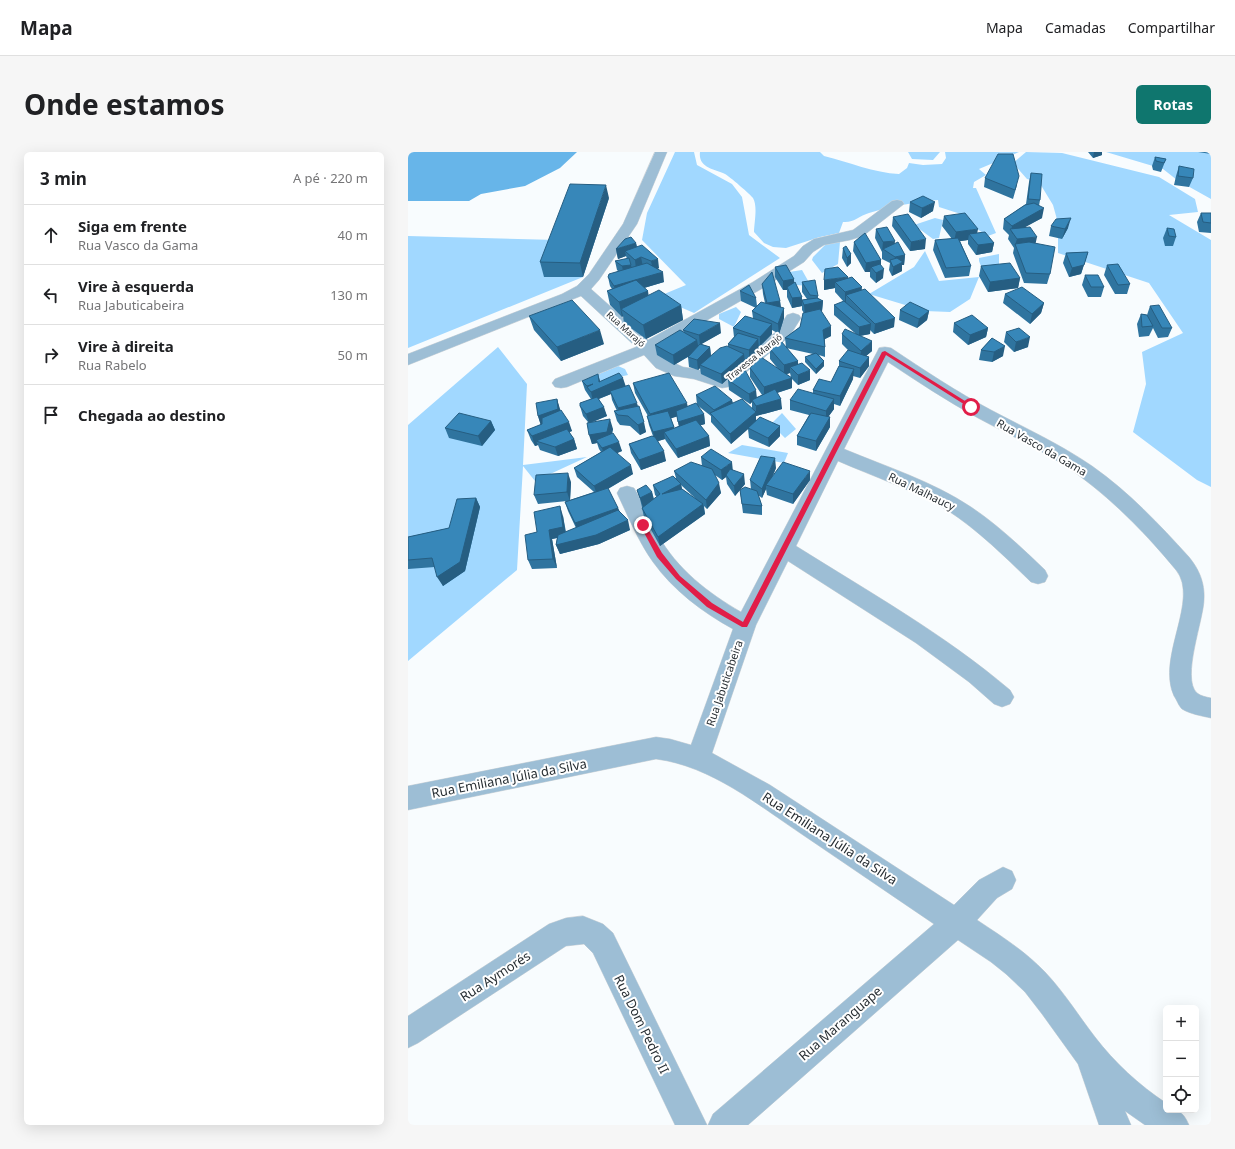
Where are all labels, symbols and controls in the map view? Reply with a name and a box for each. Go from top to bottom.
text: Mapa [20,15,73,41]
text: Mapa [986,18,1023,37]
text: Camadas [1045,18,1106,37]
text: Compartilhar [1128,18,1215,37]
text: Onde estamos [24,85,225,123]
button: Rotas [1136,85,1211,124]
text: 3 min [40,167,87,190]
text: A pé · 220 m [293,169,368,187]
text: Siga em frente [78,216,187,236]
icon: ahead [40,224,62,246]
text: 40 m [338,226,368,244]
text: Rua Vasco da Gama [78,236,198,254]
text: Vire à esquerda [78,276,194,296]
icon: left [40,284,62,306]
text: 130 m [330,286,368,304]
text: Rua Jabuticabeira [78,296,184,314]
street label: Rua Marajó [604,308,648,350]
street label: Travessa Marajó [723,330,785,384]
text: Vire à direita [78,336,174,356]
icon: right [40,344,62,366]
text: 50 m [338,346,368,364]
text: Rua Rabelo [78,356,147,374]
route start [962,398,980,416]
icon: arrive [40,404,62,426]
text: Chegada ao destino [78,405,226,425]
street label: Rua Vasco da Gama [994,415,1090,479]
street label: Rua Malhaucy [886,468,958,514]
route end [634,516,652,534]
street label: Rua Jabuticabeira [702,638,746,728]
street label: Rua Emiliana Júlia da Silva [430,754,588,802]
street label: Rua Emiliana Júlia da Silva [759,788,901,888]
street label: Rua Aymorés [456,947,534,1005]
street label: Rua Dom Pedro II [610,971,674,1077]
street label: Rua Maranguape [794,982,886,1064]
map controls [1163,1005,1199,1113]
button: + [1163,1005,1199,1041]
button: − [1163,1041,1199,1077]
button: locate [1163,1077,1199,1113]

